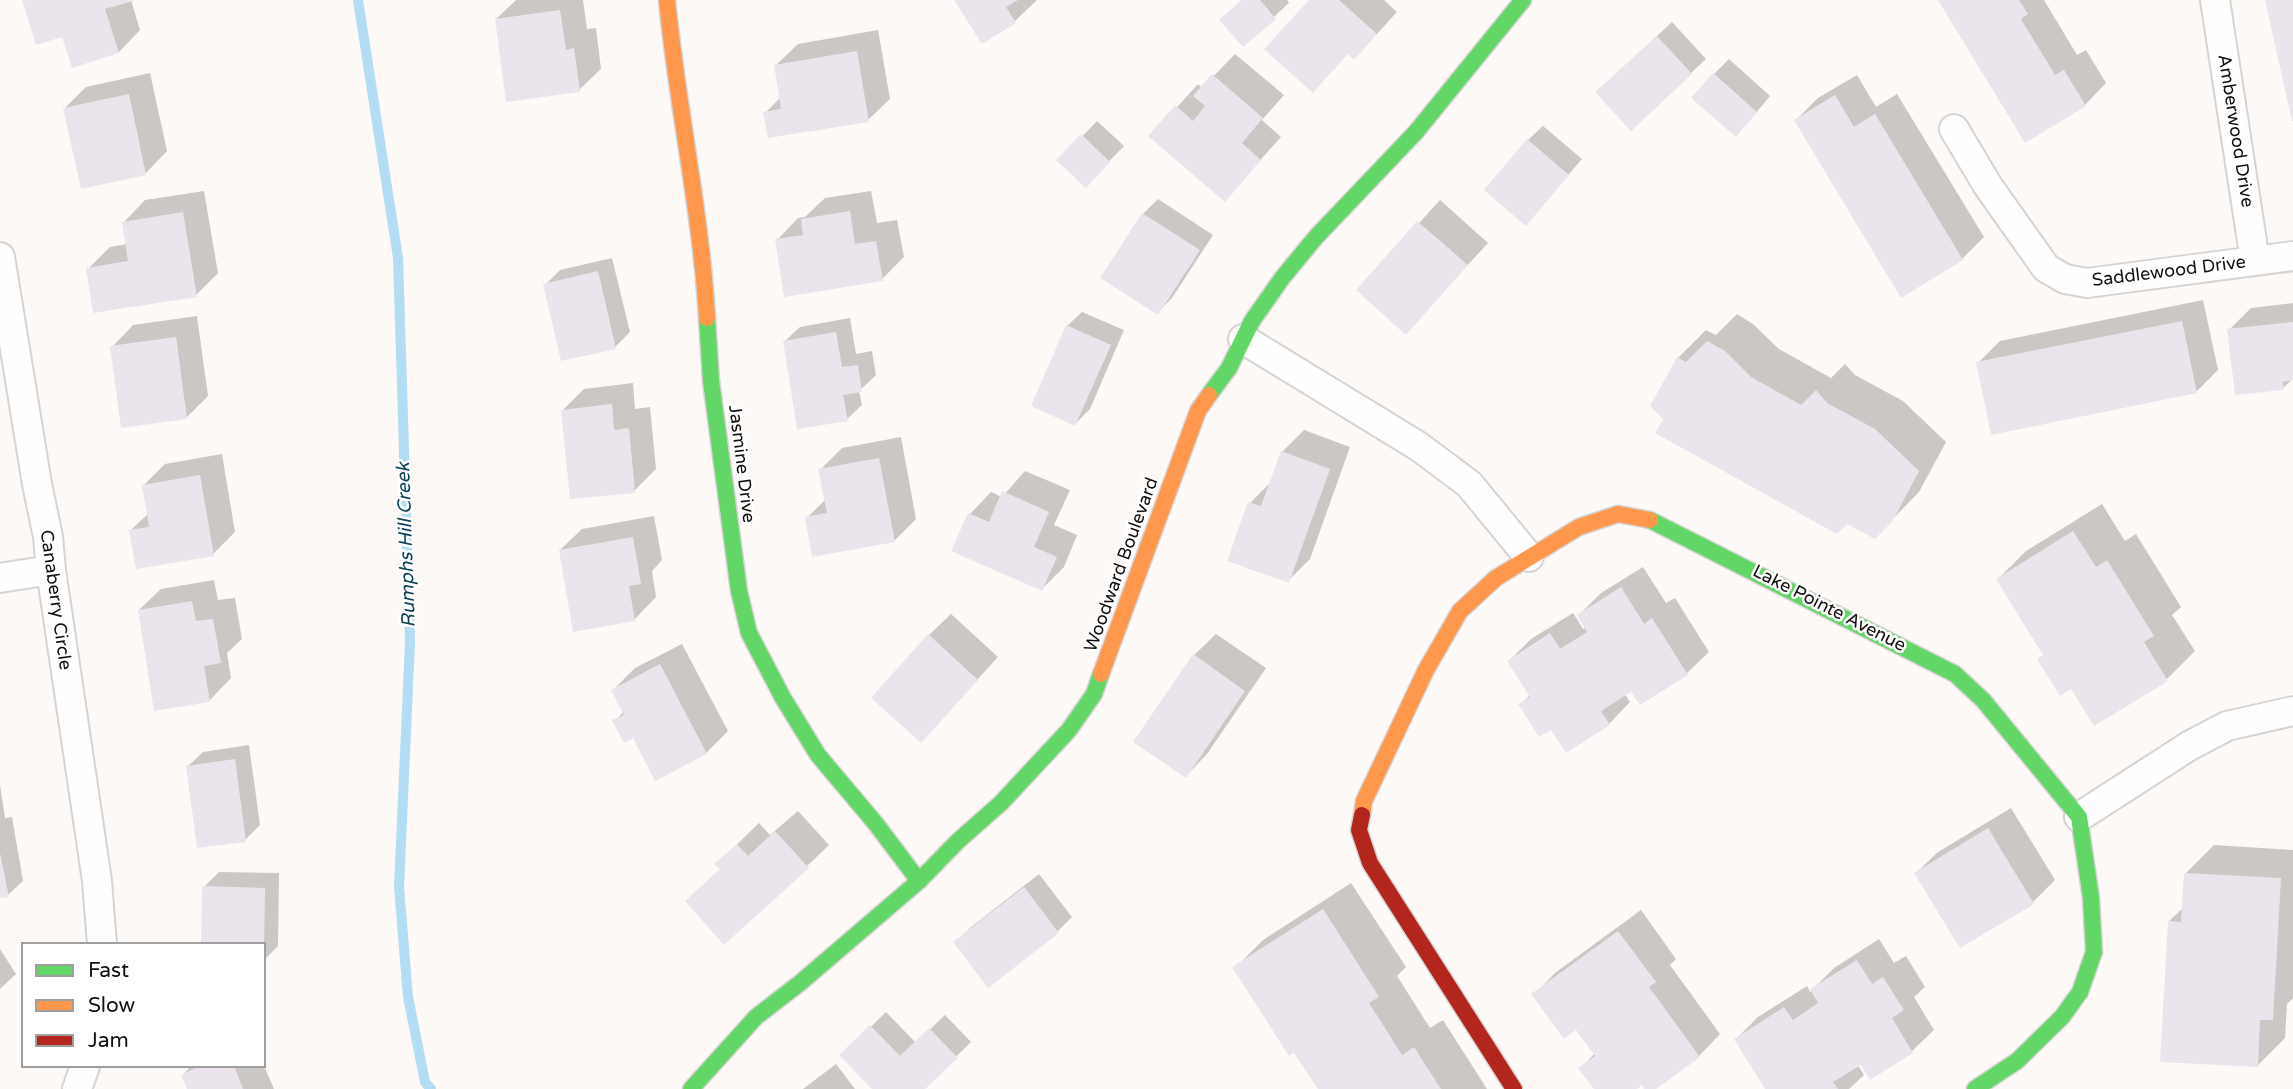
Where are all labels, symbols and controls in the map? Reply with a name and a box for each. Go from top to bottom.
street label: Amberwood Drive [2212,53,2258,209]
street label: Saddlewood Drive [2091,252,2247,292]
street label: Jasmine Drive [723,404,759,524]
water label: Rumphs Hill Creek [393,462,421,628]
street label: Woodward Boulevard [1080,475,1164,655]
street label: Canaberry Circle [34,529,76,671]
street label: Lake Pointe Avenue [1749,561,1909,657]
legend [21,942,266,1068]
text: Fast [88,958,129,983]
text: Slow [88,993,135,1018]
text: Jam [88,1028,129,1053]

